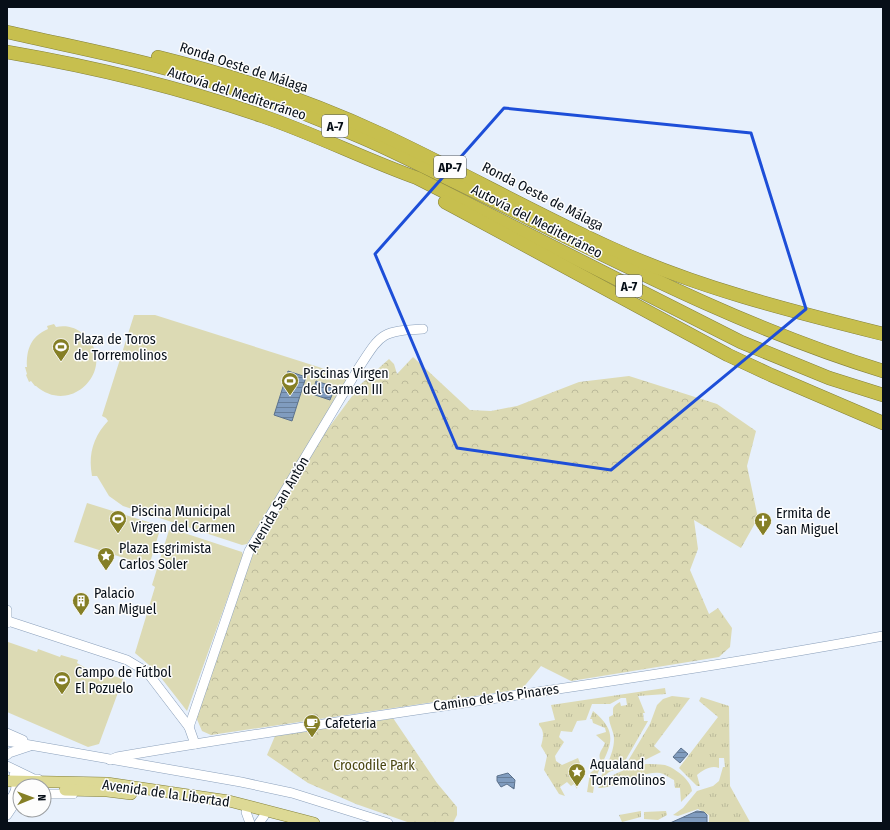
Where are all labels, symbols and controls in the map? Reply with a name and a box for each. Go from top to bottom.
street label: Ronda Oeste de Málaga [178,39,310,96]
street label: Autovía del Mediterráneo [165,63,308,124]
road number: A-7 [322,115,348,137]
road number: AP-7 [434,156,466,178]
street label: Ronda Oeste de Málaga [479,158,606,234]
street label: Autovía del Mediterráneo [468,181,605,262]
road number: A-7 [616,275,642,297]
place label: Plaza de Toros de Torremolinos [74,331,167,364]
sports icon: Plaza de Toros de Torremolinos [51,337,71,362]
place label: Piscinas Virgen del Carmen III [303,365,389,398]
sports icon: Piscinas Virgen del Carmen III [280,371,300,396]
street label: Avenida San Antón [244,454,313,555]
place label: Piscina Municipal Virgen del Carmen [131,503,235,536]
place label: Ermita de San Miguel [776,505,839,538]
sports icon: Piscina Municipal Virgen del Carmen [108,509,128,534]
church icon: Ermita de San Miguel [753,511,773,536]
place label: Plaza Esgrimista Carlos Soler [119,540,211,573]
place icon: Plaza Esgrimista Carlos Soler [96,546,116,571]
place label: Palacio San Miguel [94,585,157,618]
building icon: Palacio San Miguel [71,591,91,616]
place label: Campo de Fútbol El Pozuelo [75,664,172,697]
sports icon: Campo de Fútbol El Pozuelo [52,670,72,695]
street label: Camino de los Pinares [432,680,560,715]
cafe icon: Cafeteria [302,713,322,738]
place label: Cafeteria [325,715,377,732]
place label: Aqualand Torremolinos [590,756,665,789]
park label: Crocodile Park [333,757,415,774]
place icon: Aqualand Torremolinos [567,762,587,787]
street label: Avenida de la Libertad [101,776,231,811]
north arrow [12,778,52,818]
text: N [35,794,48,801]

